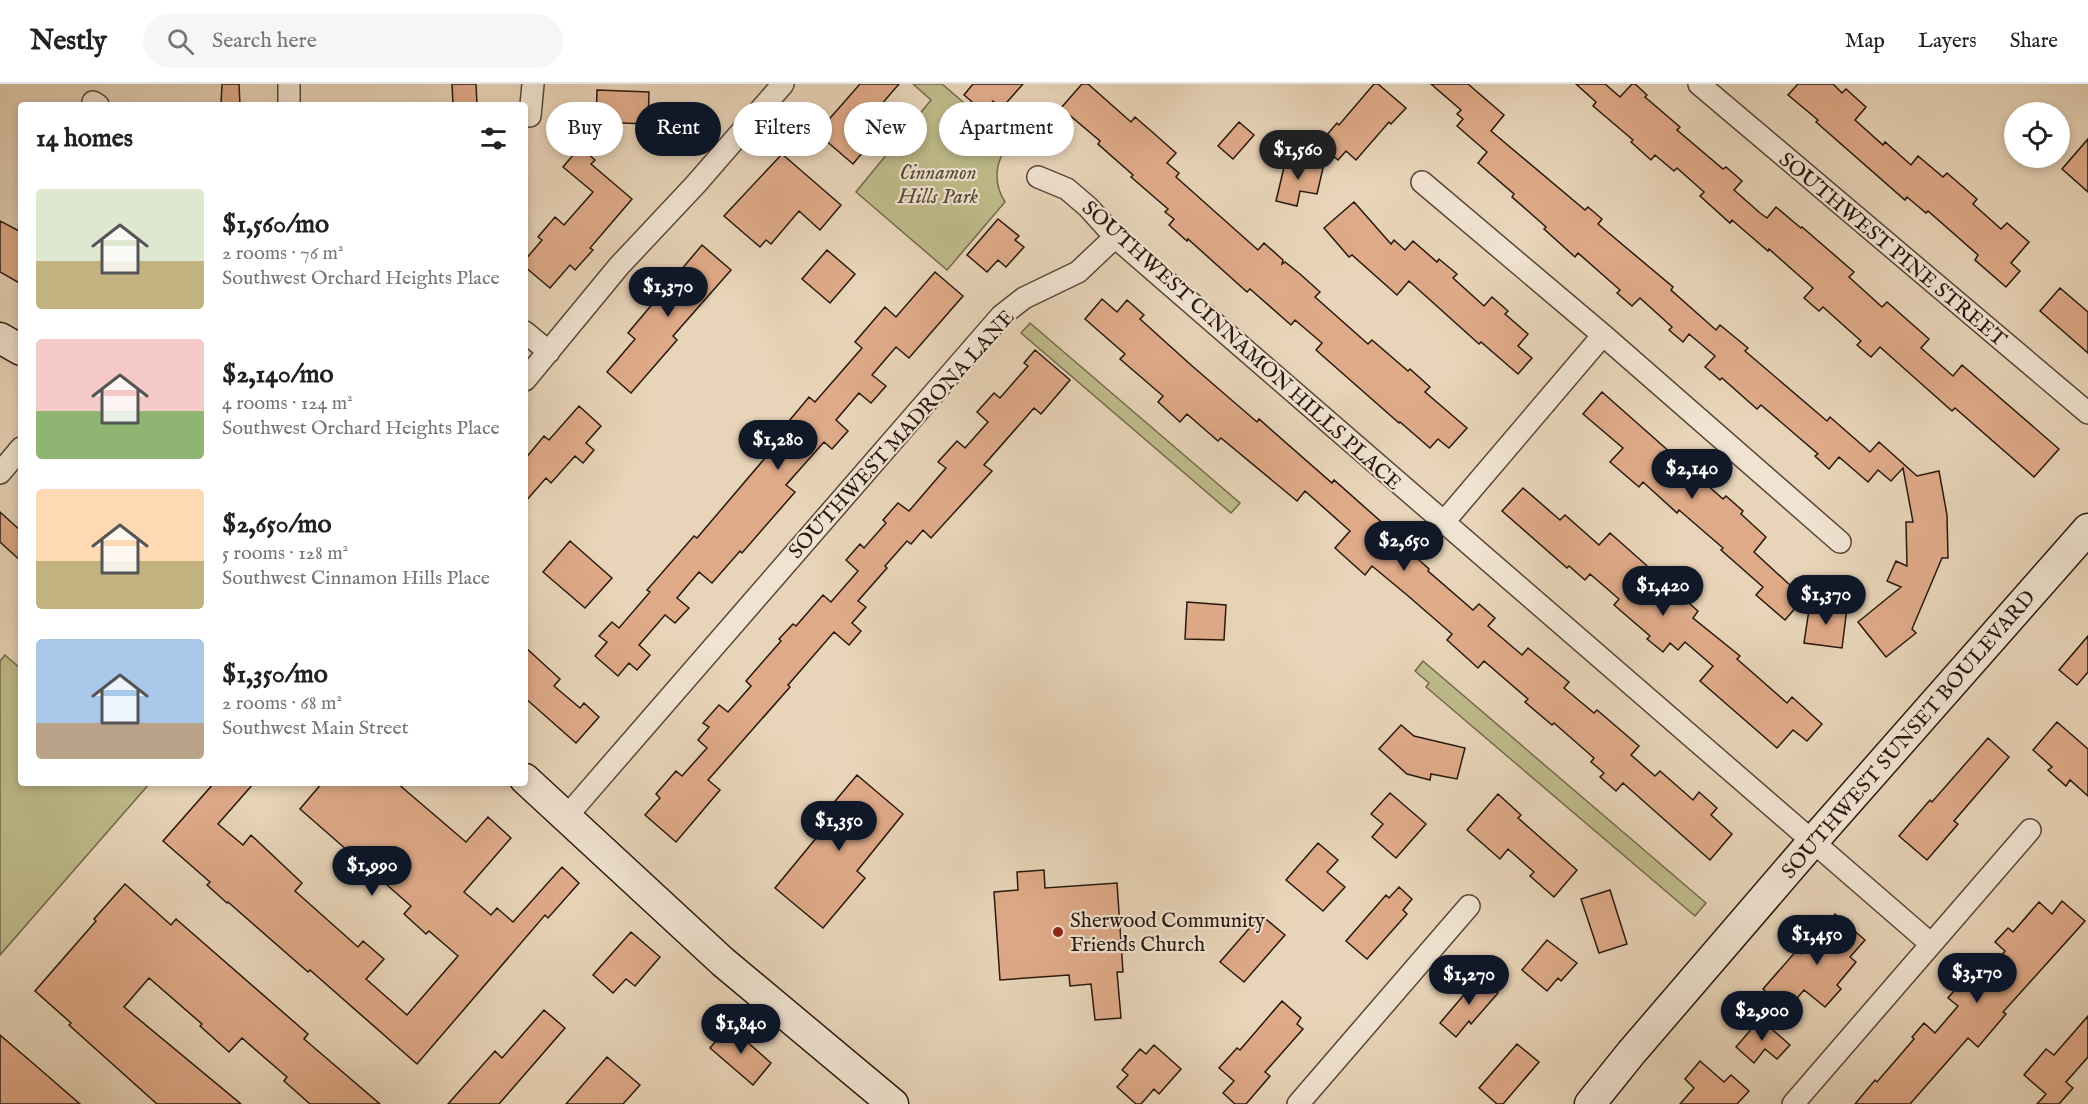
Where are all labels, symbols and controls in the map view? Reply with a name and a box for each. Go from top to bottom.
search box [143,14,563,68]
text: Nestly [30,24,107,59]
icon: search [164,25,197,58]
text: Search here [212,27,317,55]
text: Map [1845,28,1885,55]
text: Layers [1918,28,1977,55]
text: Share [2010,28,2058,55]
chip: Buy [546,102,623,156]
chip: Rent [635,102,721,156]
chip: Filters [733,102,832,156]
chip: New [844,102,927,156]
chip: Apartment [939,102,1074,156]
map controls [2004,102,2070,168]
button: locate [2004,102,2070,168]
text: 14 homes [36,122,133,155]
icon: filters [477,122,510,155]
pin: $1,560 [1249,130,1347,181]
text: $1,560 [1273,137,1323,162]
street label: SOUTHWEST PINE STREET [1773,147,2012,354]
park label: Cinnamon Hills Park [897,160,979,211]
street label: SOUTHWEST CINNAMON HILLS PLACE [1076,195,1406,497]
text: $1,560/mo [222,208,329,241]
icon: home [84,213,156,285]
text: 2 rooms · 76 m² [222,241,343,266]
text: Southwest Orchard Heights Place [222,266,500,291]
pin: $1,370 [619,267,717,318]
text: $1,370 [643,274,693,299]
street label: SOUTHWEST MADRONA LANE [783,305,1021,565]
text: $2,140/mo [222,358,334,391]
icon: home [84,363,156,435]
text: 4 rooms · 124 m² [222,391,353,416]
text: Southwest Orchard Heights Place [222,416,500,441]
pin: $1,280 [729,420,827,471]
text: $1,280 [753,427,803,452]
pin: $2,140 [1643,449,1741,500]
text: $2,140 [1666,456,1718,481]
text: $2,650/mo [222,508,331,541]
icon: home [84,513,156,585]
pin: $2,650 [1355,521,1453,572]
text: $2,650 [1378,528,1430,553]
text: 5 rooms · 128 m² [222,541,348,566]
text: Southwest Cinnamon Hills Place [222,566,490,591]
pin: $1,420 [1614,566,1712,617]
text: $1,420 [1636,573,1690,598]
pin: $1,370 [1777,575,1875,626]
text: $1,370 [1801,582,1851,607]
street label: SOUTHWEST SUNSET BOULEVARD [1776,585,2042,885]
text: $1,350/mo [222,658,328,691]
icon: home [84,663,156,735]
text: 2 rooms · 68 m² [222,691,342,716]
text: Southwest Main Street [222,716,409,741]
pin: $1,350 [790,801,888,852]
text: $1,350 [815,808,863,833]
pin: $1,990 [323,846,421,897]
text: $1,990 [346,853,398,878]
place label: Sherwood Community Friends Church [1070,908,1266,959]
pin: $1,450 [1768,915,1866,966]
text: $1,450 [1791,922,1843,947]
marker: Sherwood Community Friends Church [1051,925,1065,939]
pin: $3,170 [1928,953,2026,1004]
pin: $1,270 [1420,955,1518,1006]
text: $3,170 [1952,960,2002,985]
text: $1,270 [1443,962,1495,987]
pin: $2,900 [1713,991,1811,1042]
text: $2,900 [1735,998,1789,1023]
pin: $1,840 [692,1004,790,1055]
text: $1,840 [715,1011,767,1036]

